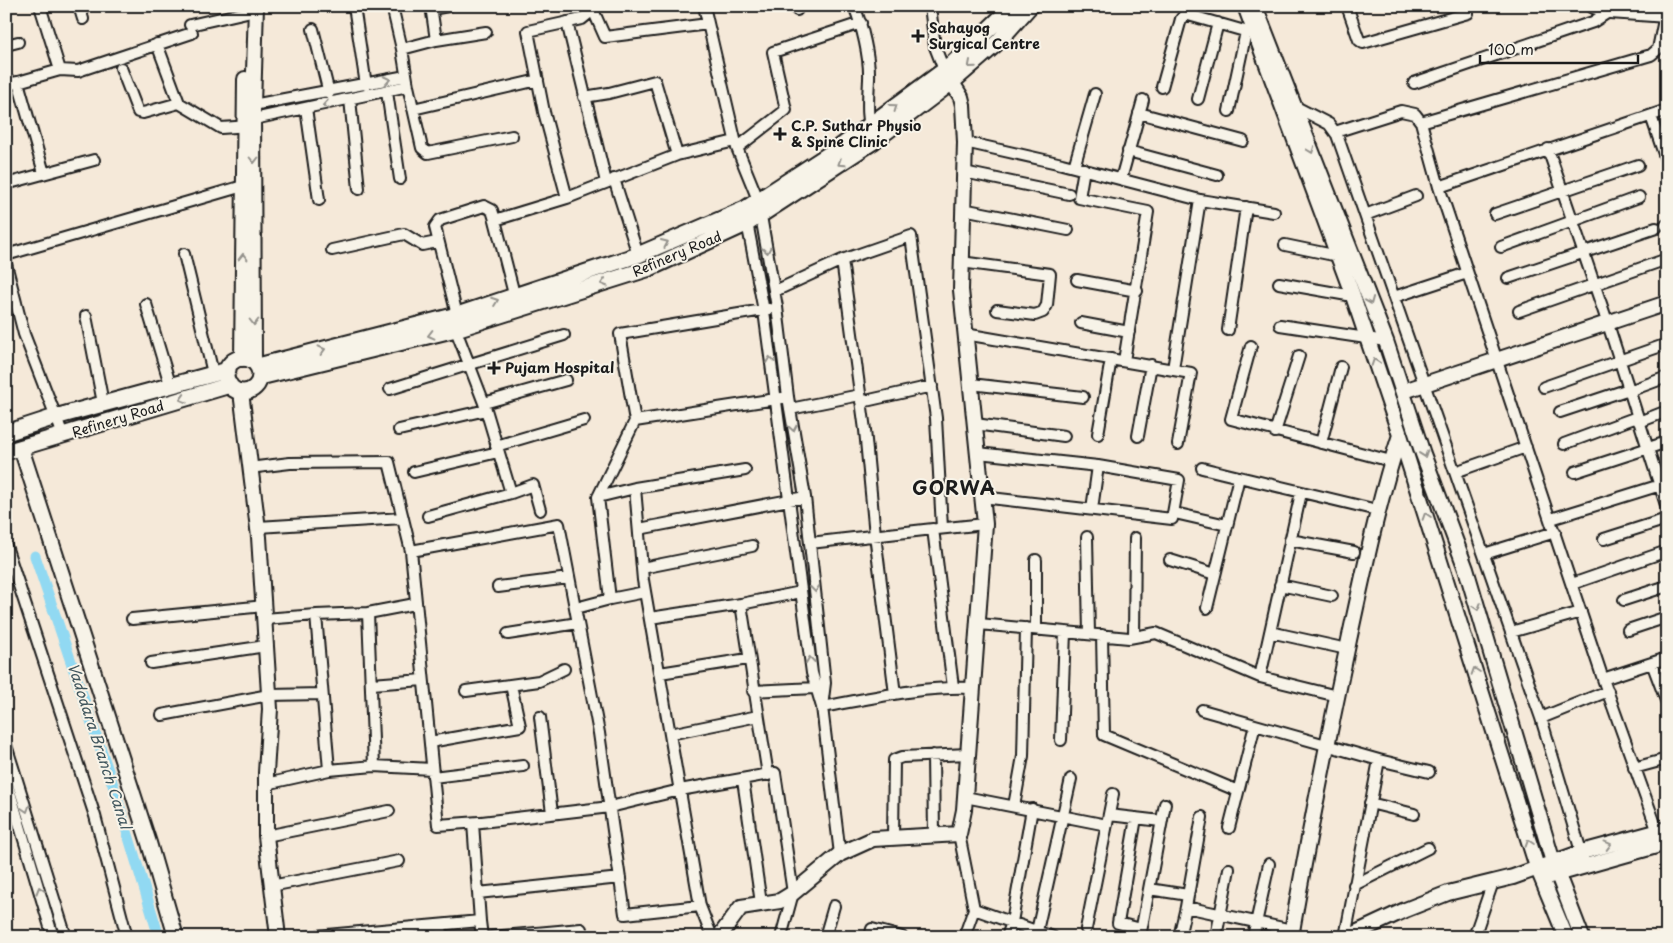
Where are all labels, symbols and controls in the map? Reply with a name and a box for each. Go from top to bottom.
place label: Sahayog Surgical Centre [929,17,1040,54]
marker: Sahayog Surgical Centre [911,29,925,43]
scale bar [1480,32,1638,64]
text: 100 m [1488,37,1534,60]
one-way arrow [967,59,976,68]
one-way arrow [383,75,392,86]
one-way arrow [322,99,330,109]
one-way arrow [888,104,898,113]
place label: C.P. Suthar Physio & Spine Clinic [791,115,921,152]
marker: C.P. Suthar Physio & Spine Clinic [773,127,787,141]
one-way arrow [1305,145,1315,153]
one-way arrow [249,156,259,164]
one-way arrow [838,157,847,166]
street label: Refinery Road [629,225,725,282]
one-way arrow [660,239,669,250]
one-way arrow [762,245,772,254]
one-way arrow [237,253,248,261]
one-way arrow [600,277,608,287]
one-way arrow [1364,296,1374,305]
one-way arrow [490,297,499,307]
one-way arrow [249,319,259,327]
one-way arrow [427,329,436,340]
one-way arrow [317,345,326,356]
one-way arrow [765,356,776,364]
place label: Pujam Hospital [505,357,614,378]
one-way arrow [1371,358,1381,367]
marker: Pujam Hospital [487,361,501,375]
one-way arrow [179,394,188,404]
street label: Refinery Road [69,395,166,442]
one-way arrow [788,423,798,432]
one-way arrow [1418,450,1428,458]
district label: GORWA [912,473,996,501]
one-way arrow [1421,512,1431,521]
one-way arrow [809,585,820,593]
one-way arrow [1472,603,1482,611]
one-way arrow [805,656,816,664]
water label: Vadodara Branch Canal [63,660,139,834]
one-way arrow [1470,667,1480,676]
one-way arrow [21,804,31,812]
one-way arrow [1525,839,1535,847]
one-way arrow [1604,840,1612,850]
one-way arrow [35,886,45,894]

